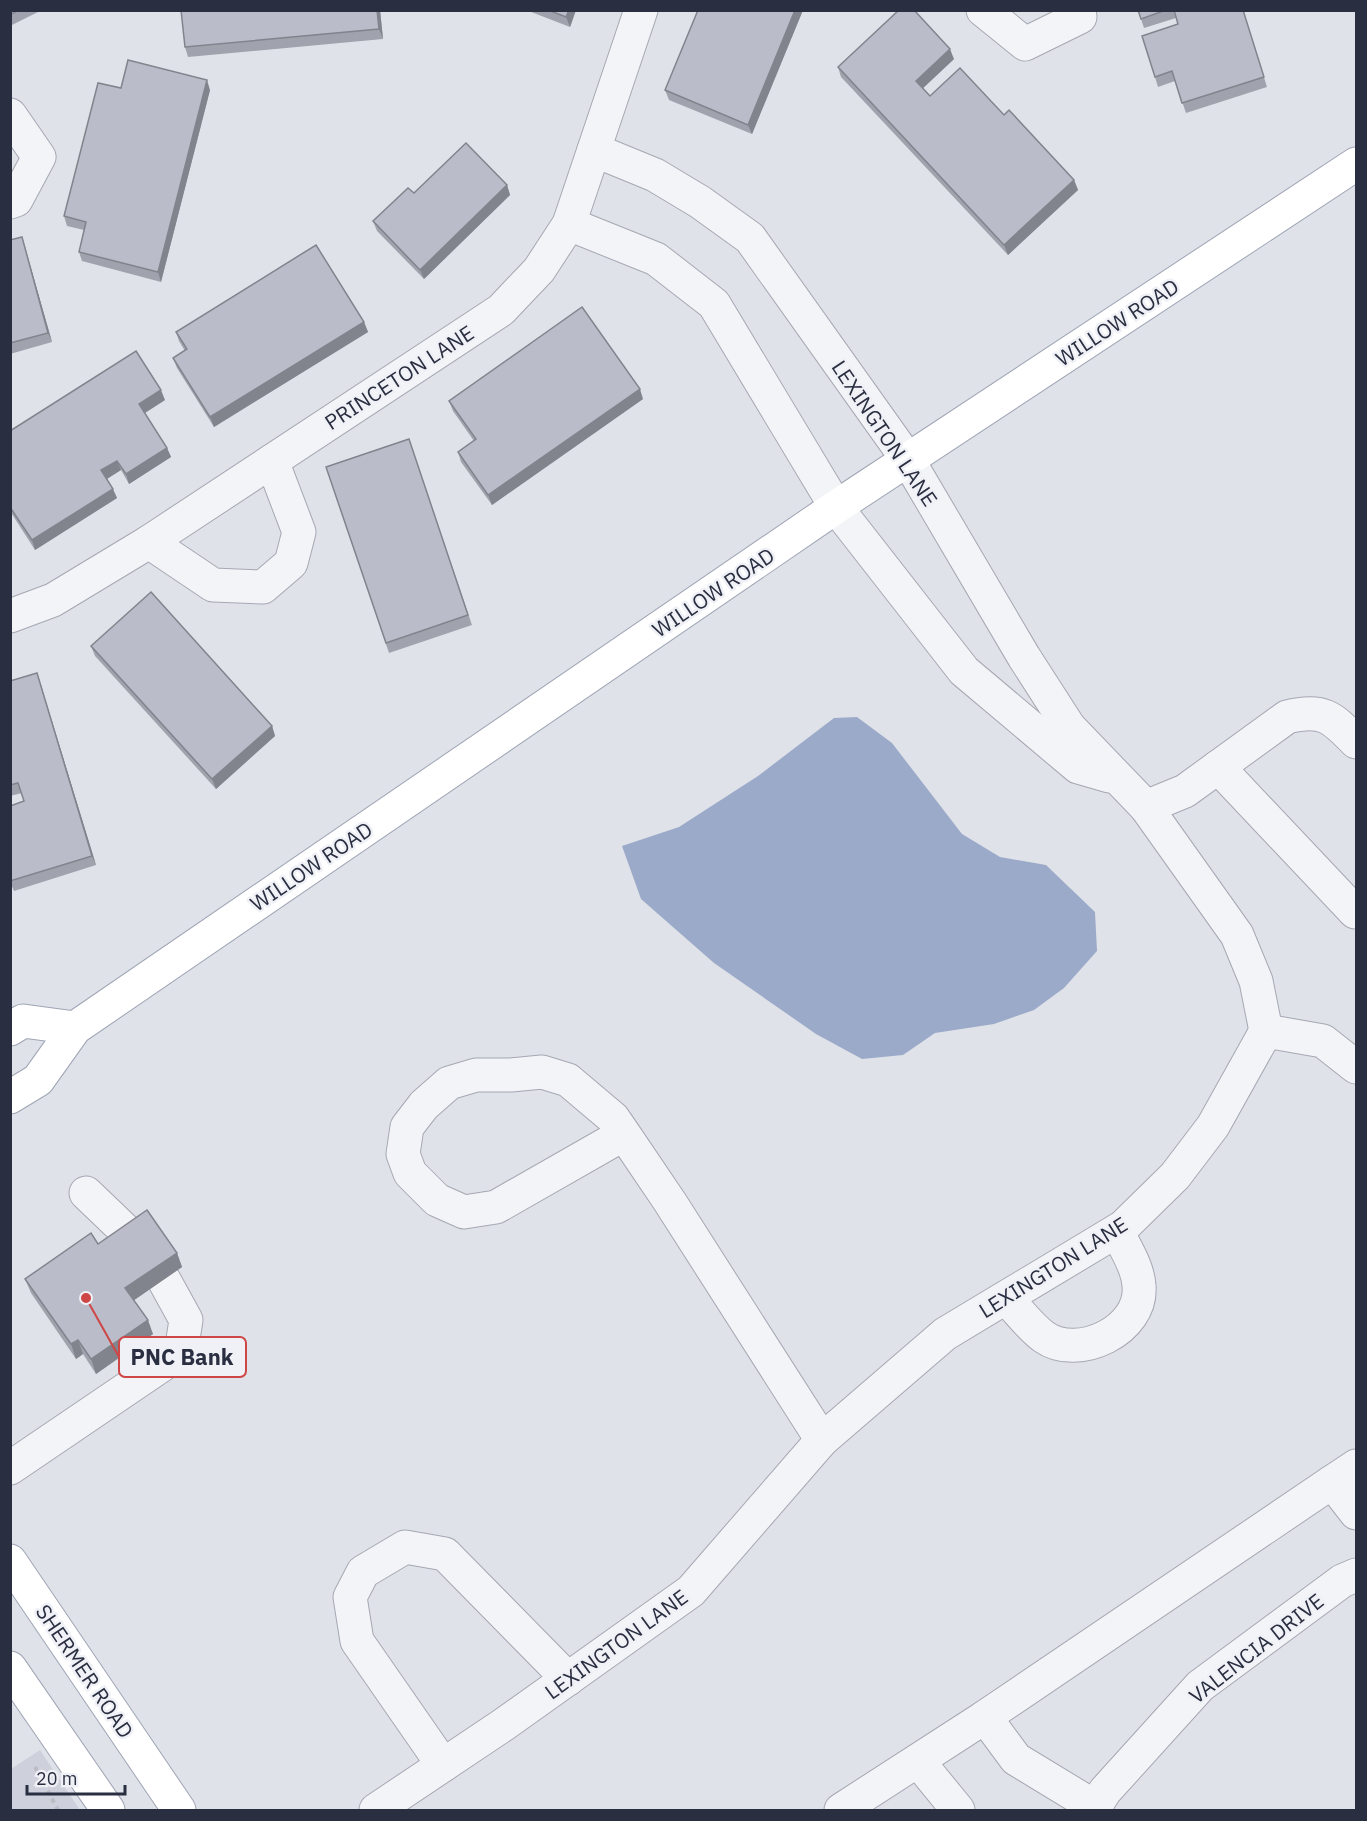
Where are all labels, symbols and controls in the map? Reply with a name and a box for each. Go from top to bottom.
street label: WILLOW ROAD [1050,272,1184,372]
street label: PRINCETON LANE [319,318,479,436]
street label: LEXINGTON LANE [826,355,944,511]
street label: WILLOW ROAD [647,541,779,643]
street label: WILLOW ROAD [245,815,377,917]
street label: LEXINGTON LANE [973,1210,1133,1324]
callout: PNC Bank [119,1337,246,1377]
text: PNC Bank [131,1342,234,1371]
street label: LEXINGTON LANE [539,1583,693,1705]
street label: VALENCIA DRIVE [1183,1587,1329,1709]
street label: SHERMER ROAD [30,1599,140,1743]
scale bar [27,1758,124,1796]
text: 20 m [36,1767,78,1790]

